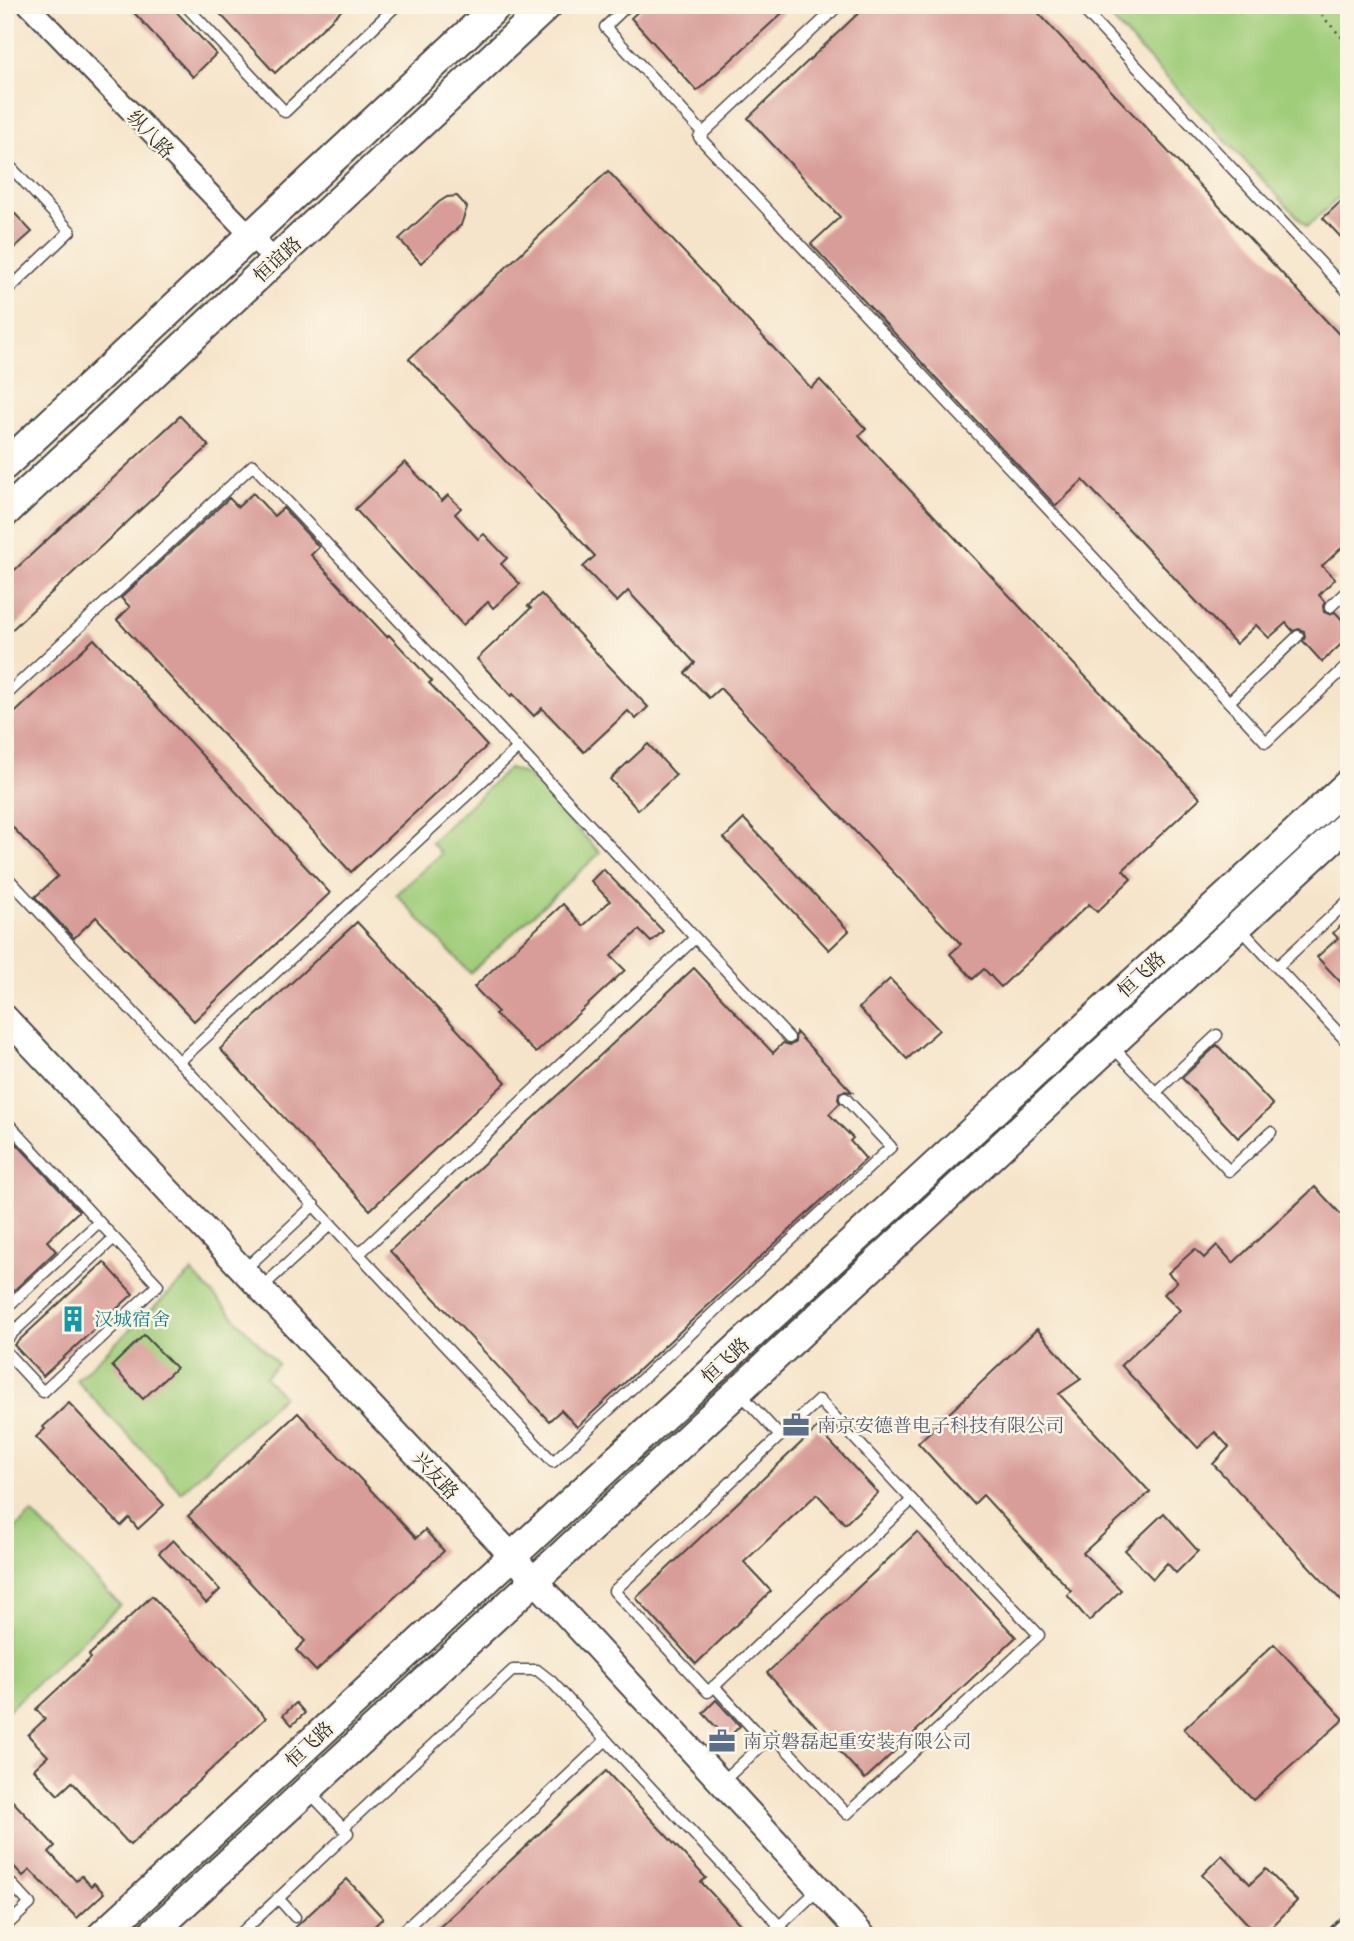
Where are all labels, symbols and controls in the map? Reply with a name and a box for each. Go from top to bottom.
street label: 纵八路 [121,107,178,164]
street label: 恒谊路 [249,232,307,289]
street label: 恒飞路 [1113,947,1171,1004]
building icon: 汉城宿舍 [58,1304,88,1334]
place label: 汉城宿舍 [94,1309,170,1333]
street label: 恒飞路 [697,1333,755,1390]
office icon: 南京安德普电子科技有限公司 [781,1410,811,1440]
place label: 南京安德普电子科技有限公司 [817,1415,1064,1439]
street label: 兴友路 [406,1447,463,1505]
street label: 恒飞路 [281,1717,339,1774]
office icon: 南京磐磊起重安装有限公司 [707,1726,737,1756]
place label: 南京磐磊起重安装有限公司 [743,1731,971,1755]

